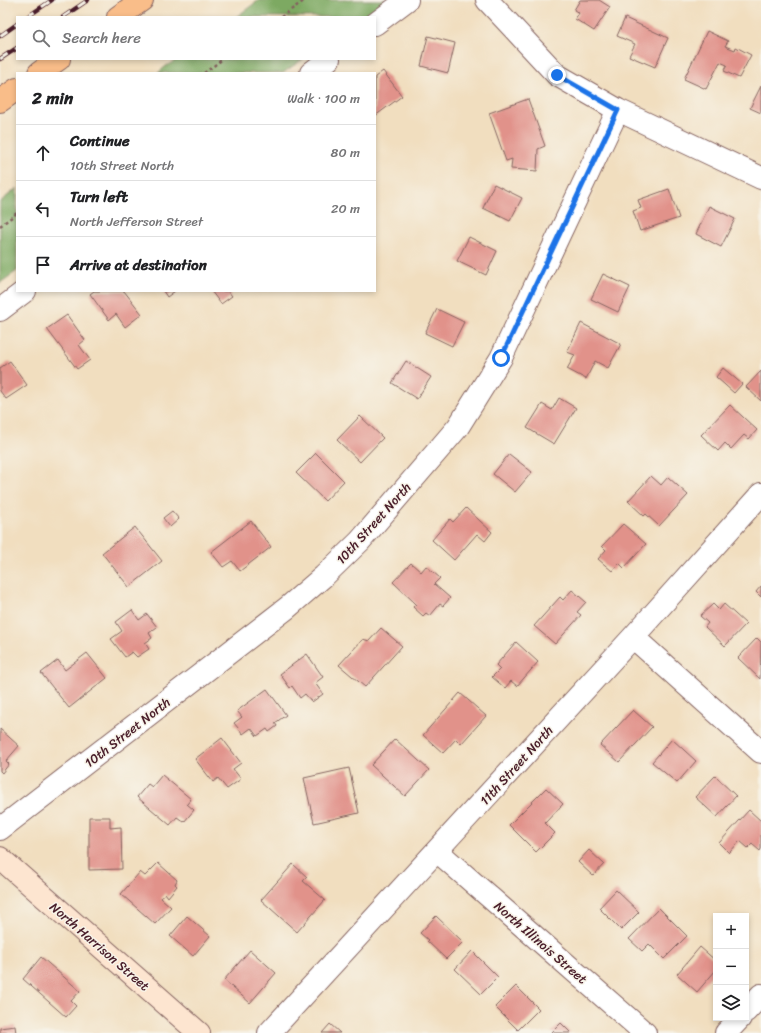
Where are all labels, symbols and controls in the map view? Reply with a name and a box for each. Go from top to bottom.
search box [16,16,376,60]
text: Search here [62,25,141,51]
icon: search [30,27,52,49]
route end [548,66,566,84]
text: 2 min [32,83,73,113]
text: Walk · 100 m [287,87,360,110]
text: Continue [70,128,130,154]
text: 80 m [331,141,360,164]
icon: ahead [32,142,54,164]
text: 10th Street North [70,154,174,177]
text: Turn left [70,184,128,210]
text: 20 m [331,197,360,220]
icon: left [32,198,54,220]
text: North Jefferson Street [70,210,203,233]
text: Arrive at destination [70,252,207,278]
icon: arrive [32,254,54,276]
route start [492,349,510,367]
street label: 10th Street North [330,477,417,570]
street label: 10th Street North [79,691,176,773]
street label: 11th Street North [474,720,559,811]
street label: North Illinois Street [489,895,593,990]
street label: North Harrison Street [44,896,155,997]
map controls [713,913,749,1021]
button: + [713,913,749,949]
button: − [713,949,749,985]
button: layers [713,985,749,1021]

